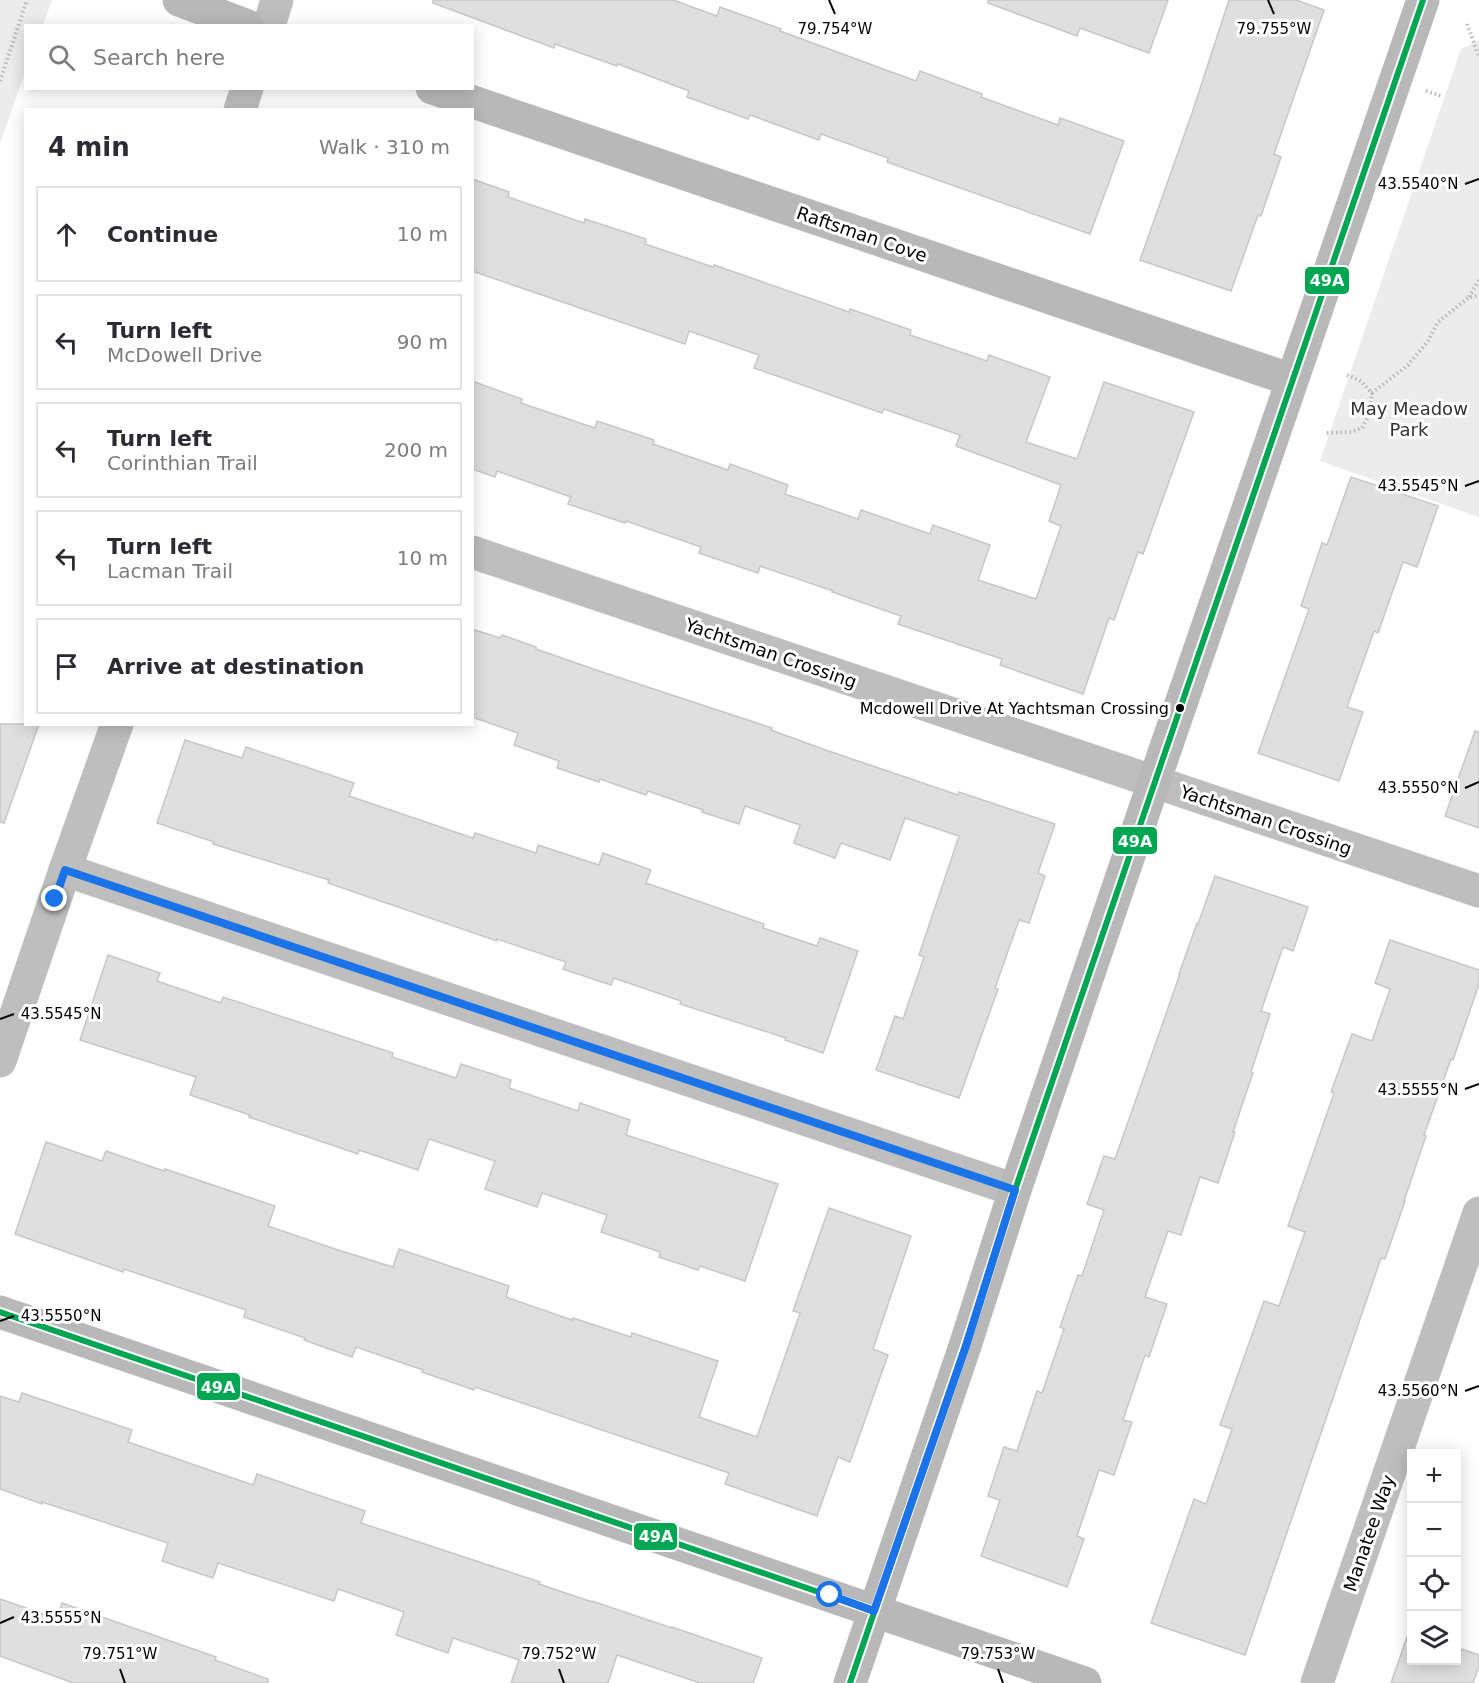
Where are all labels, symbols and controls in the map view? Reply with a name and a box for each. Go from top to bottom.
text: 79.754°W [798,20,873,38]
text: 79.755°W [1237,20,1312,38]
search box [24,24,474,90]
icon: search [45,41,78,74]
text: Search here [93,45,225,70]
text: 4 min [48,132,130,162]
text: Walk · 310 m [319,135,450,159]
text: 43.5540°N [1378,175,1458,193]
street label: Raftsman Cove [794,202,930,266]
icon: ahead [50,218,83,251]
text: Continue [107,222,218,247]
text: 10 m [397,222,448,246]
line badge: 49A [1304,266,1350,295]
text: 49A [1310,271,1345,290]
text: Turn left [107,318,212,343]
icon: left [50,326,83,359]
text: 90 m [397,330,448,354]
text: McDowell Drive [107,343,262,367]
park label: May Meadow Park [1350,398,1468,440]
text: Turn left [107,426,212,451]
icon: left [50,434,83,467]
text: 200 m [384,438,448,462]
text: Corinthian Trail [107,451,258,475]
text: 43.5545°N [1378,477,1458,495]
text: Turn left [107,534,212,559]
icon: left [50,542,83,575]
text: 10 m [397,546,448,570]
text: Lacman Trail [107,559,233,583]
street label: Yachtsman Crossing [681,613,860,692]
icon: arrive [50,650,83,683]
text: Arrive at destination [107,654,364,679]
place label: Mcdowell Drive At Yachtsman Crossing [860,699,1169,718]
marker: Mcdowell Drive At Yachtsman Crossing [1174,702,1186,714]
text: 43.5550°N [1378,779,1458,797]
street label: Yachtsman Crossing [1176,780,1355,859]
line badge: 49A [1112,826,1158,855]
text: 49A [1118,832,1153,851]
route end [41,885,67,911]
text: 43.5545°N [21,1005,101,1023]
text: 43.5555°N [1378,1081,1458,1099]
text: 43.5550°N [21,1307,101,1325]
line badge: 49A [196,1372,241,1401]
text: 49A [201,1378,236,1397]
text: 43.5560°N [1378,1382,1458,1400]
map controls [1407,1449,1461,1665]
button: + [1407,1449,1461,1503]
street label: Manatee Way [1339,1471,1399,1594]
button: − [1407,1503,1461,1557]
line badge: 49A [633,1522,678,1551]
text: 49A [639,1527,674,1546]
button: locate [1407,1557,1461,1611]
route start [816,1581,842,1607]
text: 43.5555°N [21,1609,101,1627]
button: layers [1407,1611,1461,1665]
text: 79.751°W [83,1645,158,1663]
text: 79.752°W [522,1645,597,1663]
text: 79.753°W [961,1645,1036,1663]

